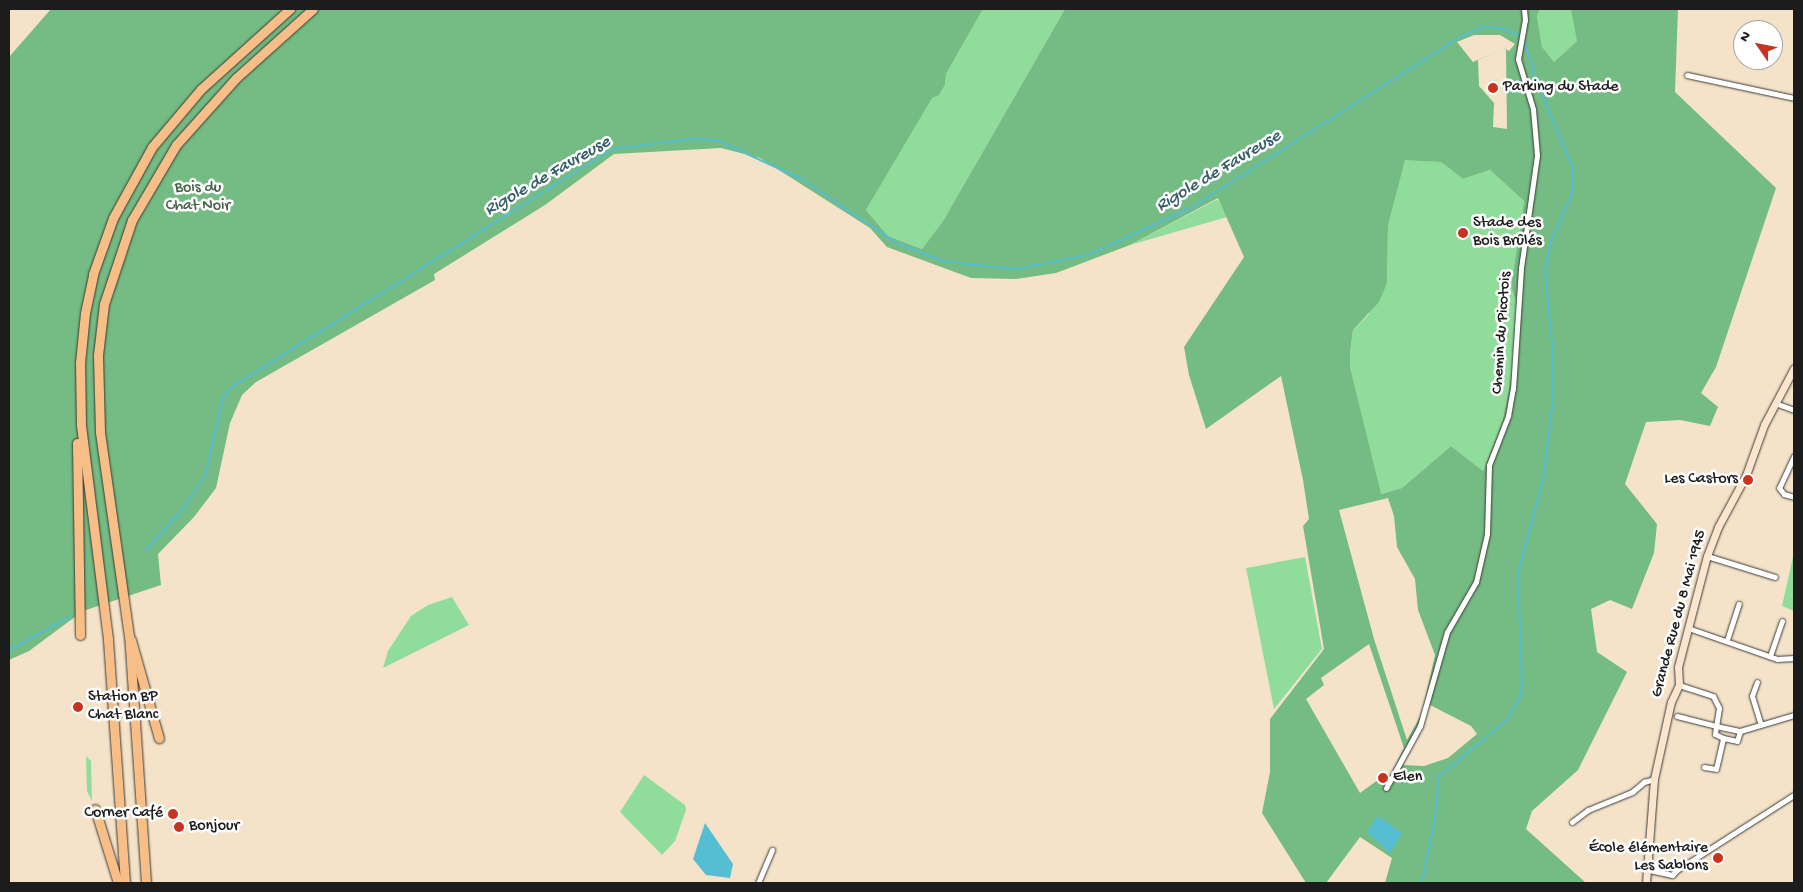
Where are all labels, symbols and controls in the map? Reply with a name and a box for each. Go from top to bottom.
north arrow [1733,20,1783,70]
text: N [1736,29,1755,46]
place label: Parking du Stade [1503,78,1619,98]
marker: Parking du Stade [1487,82,1499,94]
water label: Rigole de Favreuse [1153,126,1285,218]
water label: Rigole de Favreuse [481,132,615,222]
park label: Bois du Chat Noir [166,179,230,217]
place label: Stade des Bois Brûlés [1473,214,1542,252]
marker: Stade des Bois Brûlés [1457,227,1469,239]
street label: Chemin du Picotois [1489,271,1517,395]
place label: Les Castors [1664,470,1738,490]
marker: Les Castors [1742,474,1754,486]
street label: Grande Rue du 8 Mai 1945 [1648,528,1712,700]
place label: Station BP Chat Blanc [88,688,158,726]
marker: Station BP Chat Blanc [72,701,84,713]
place label: Elen [1393,768,1422,788]
marker: Elen [1377,772,1389,784]
place label: Corner Café [84,804,163,824]
marker: Corner Café [167,808,179,820]
place label: Bonjour [189,817,239,837]
marker: Bonjour [173,821,185,833]
place label: École élémentaire Les Sablons [1589,839,1708,877]
marker: École élémentaire Les Sablons [1712,852,1724,864]

